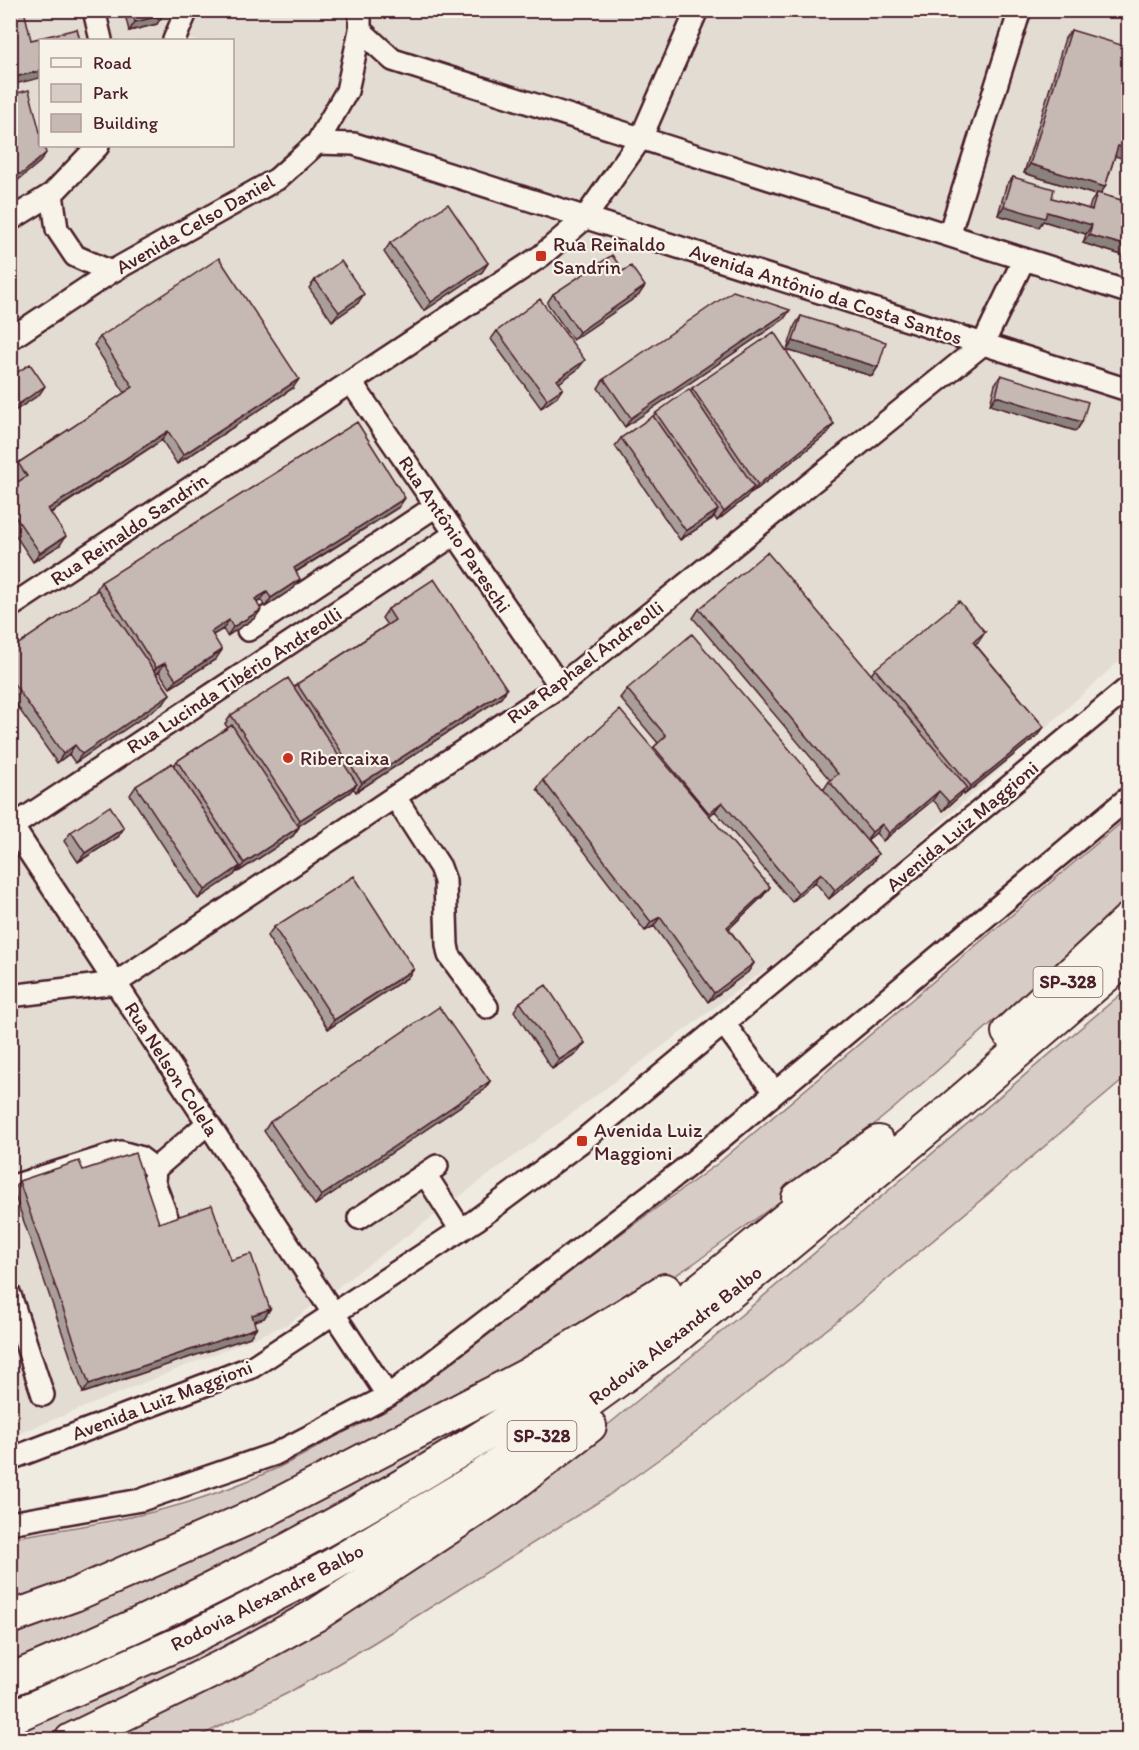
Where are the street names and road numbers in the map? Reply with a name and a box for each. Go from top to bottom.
street label: Avenida Celso Daniel [111,169,279,279]
street label: Avenida Antônio da Costa Santos [687,239,965,349]
street label: Rua Antônio Pareschi [394,451,516,617]
street label: Rua Reinaldo Sandrin [46,467,212,591]
street label: Rua Raphael Andreolli [502,595,668,729]
street label: Rua Lucinda Tibério Andreolli [122,601,346,759]
street label: Avenida Luiz Maggioni [881,755,1043,897]
road number: SP-328 [1034,967,1102,997]
street label: Rua Nelson Colela [120,997,225,1141]
street label: Rodovia Alexandre Balbo [584,1260,766,1410]
street label: Avenida Luiz Maggioni [68,1355,256,1445]
road number: SP-328 [508,1421,576,1451]
street label: Rodovia Alexandre Balbo [166,1538,368,1656]

